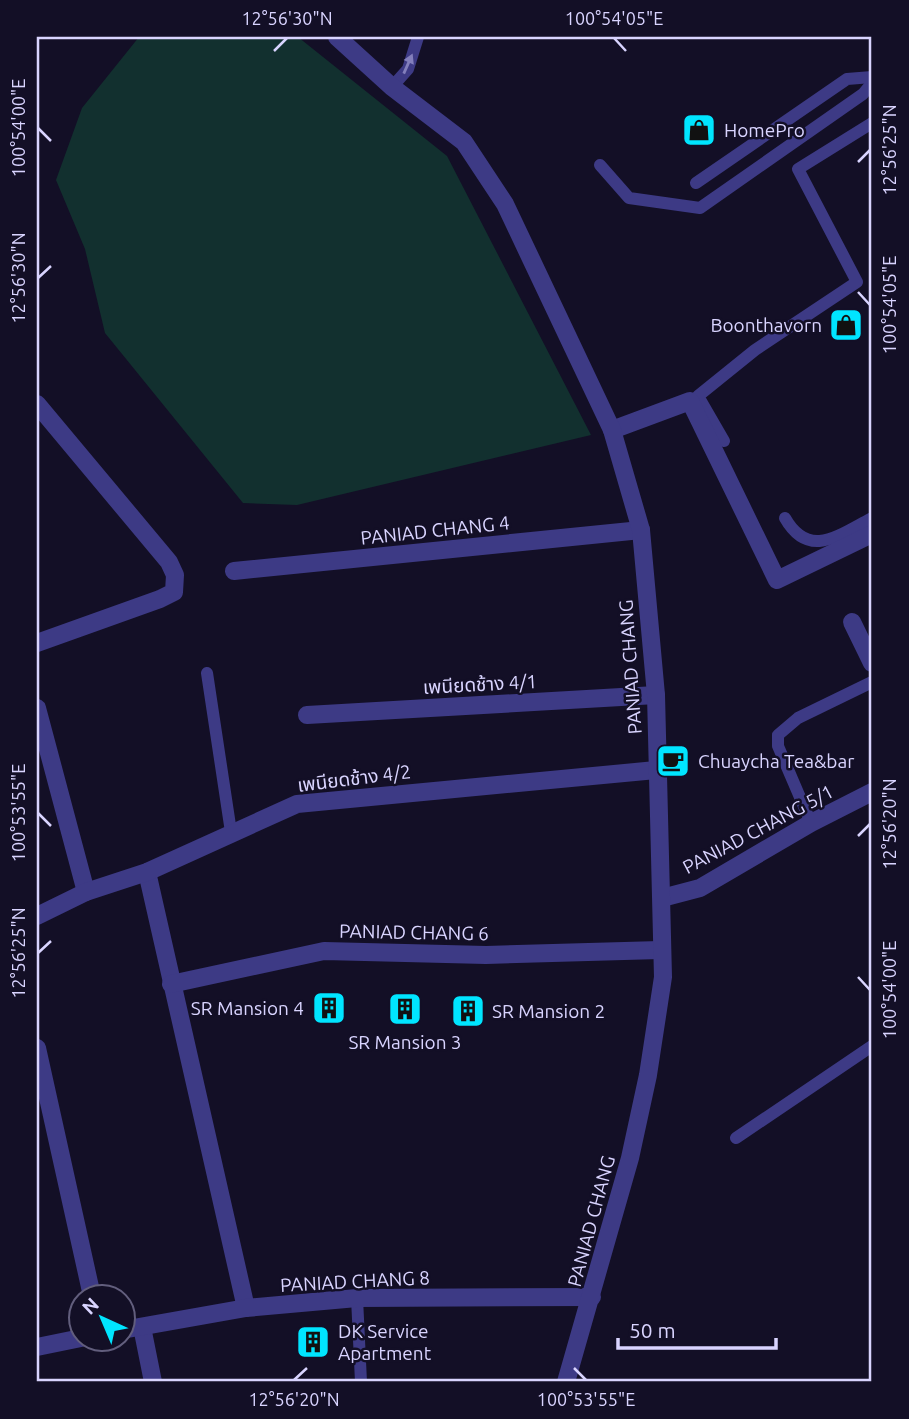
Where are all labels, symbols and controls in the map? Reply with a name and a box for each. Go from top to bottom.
text: 12°56'30"N [241,8,333,28]
text: 100°54'05"E [565,8,663,28]
one-way arrow [402,54,414,74]
text: 100°54'00"E [8,79,28,177]
text: 12°56'25"N [879,104,899,196]
shop icon: HomePro [680,111,718,149]
place label: HomePro [724,119,805,141]
text: 12°56'30"N [8,232,28,324]
text: 100°54'05"E [879,256,899,354]
shop icon: Boonthavorn [827,306,865,344]
place label: Boonthavorn [710,314,822,336]
street label: PANIAD CHANG 4 [359,511,511,549]
street label: PANIAD CHANG [614,599,646,735]
street label: เพนียดช้าง 4/1 [422,670,538,698]
cafe icon: Chuaycha Tea&bar [654,742,692,780]
place label: Chuaycha Tea&bar [698,750,854,772]
street label: เพนียดช้าง 4/2 [296,760,412,796]
text: 100°53'55"E [8,764,28,862]
text: 12°56'20"N [879,778,899,870]
street label: PANIAD CHANG 5/1 [679,780,837,878]
text: 12°56'25"N [8,907,28,999]
street label: PANIAD CHANG 6 [339,920,489,944]
text: 100°54'00"E [879,941,899,1039]
building icon: SR Mansion 4 [310,989,348,1027]
building icon: SR Mansion 3 [386,990,424,1028]
building icon: SR Mansion 2 [449,992,487,1030]
place label: SR Mansion 4 [191,997,304,1019]
place label: SR Mansion 2 [492,1000,605,1022]
place label: SR Mansion 3 [348,1031,462,1053]
street label: PANIAD CHANG [563,1153,619,1289]
street label: PANIAD CHANG 8 [280,1266,430,1296]
north arrow [66,1282,136,1352]
text: N [77,1293,103,1319]
scale bar [618,1307,776,1351]
text: 50 m [629,1318,676,1342]
place label: DK Service Apartment [338,1320,432,1364]
building icon: DK Service Apartment [294,1323,332,1361]
text: 12°56'20"N [248,1389,340,1409]
text: 100°53'55"E [537,1389,635,1409]

